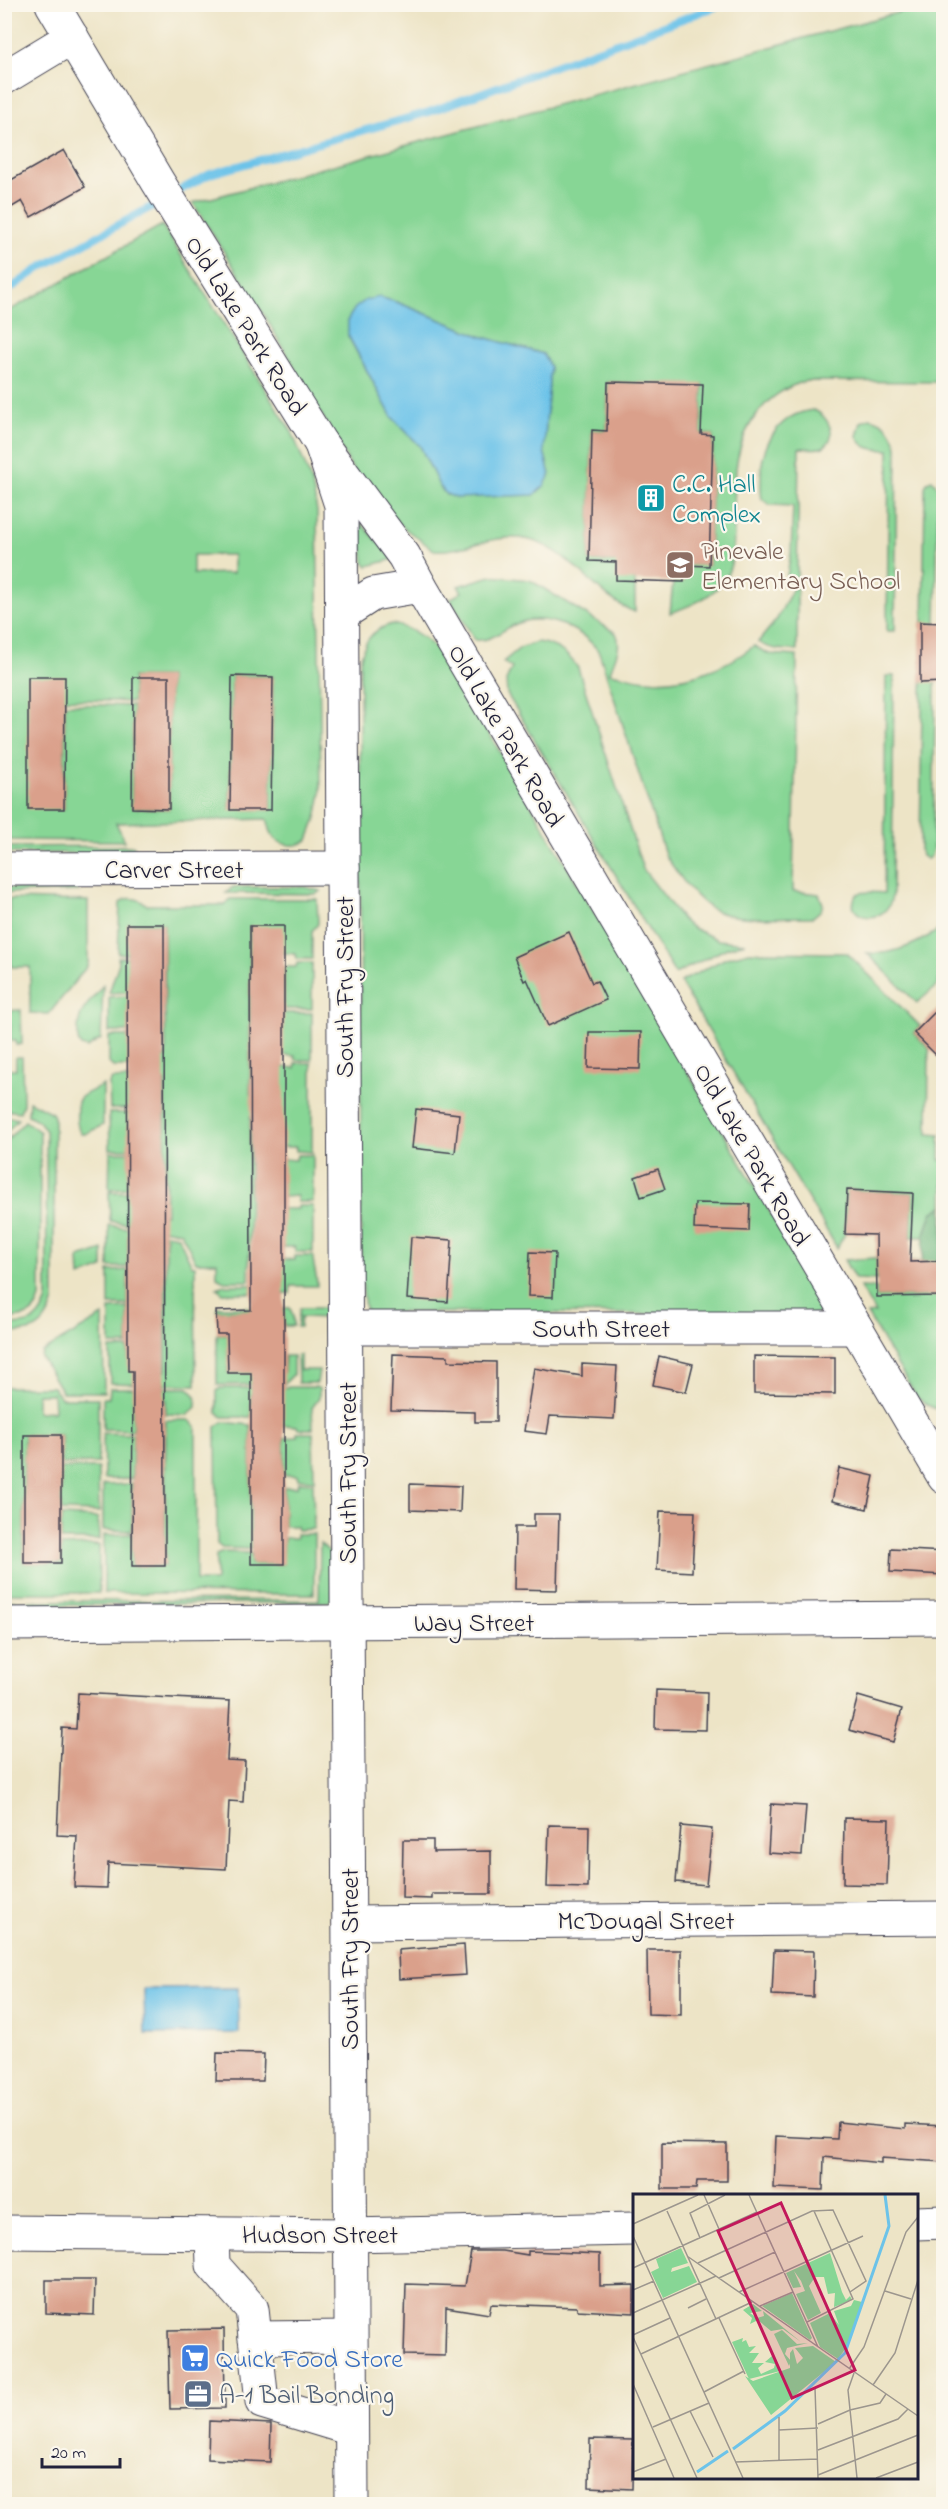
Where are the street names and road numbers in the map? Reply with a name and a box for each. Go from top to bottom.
street label: Old Lake Park Road [174,229,315,424]
street label: Old Lake Park Road [436,638,572,835]
street label: Carver Street [105,853,244,891]
street label: South Fry Street [328,896,366,1078]
street label: Old Lake Park Road [682,1057,818,1254]
street label: South Street [532,1312,670,1350]
street label: South Fry Street [331,1382,369,1564]
street label: Way Street [414,1606,535,1644]
street label: South Fry Street [333,1868,371,2050]
street label: McDougal Street [558,1904,735,1942]
street label: Hudson Street [242,2218,398,2256]

